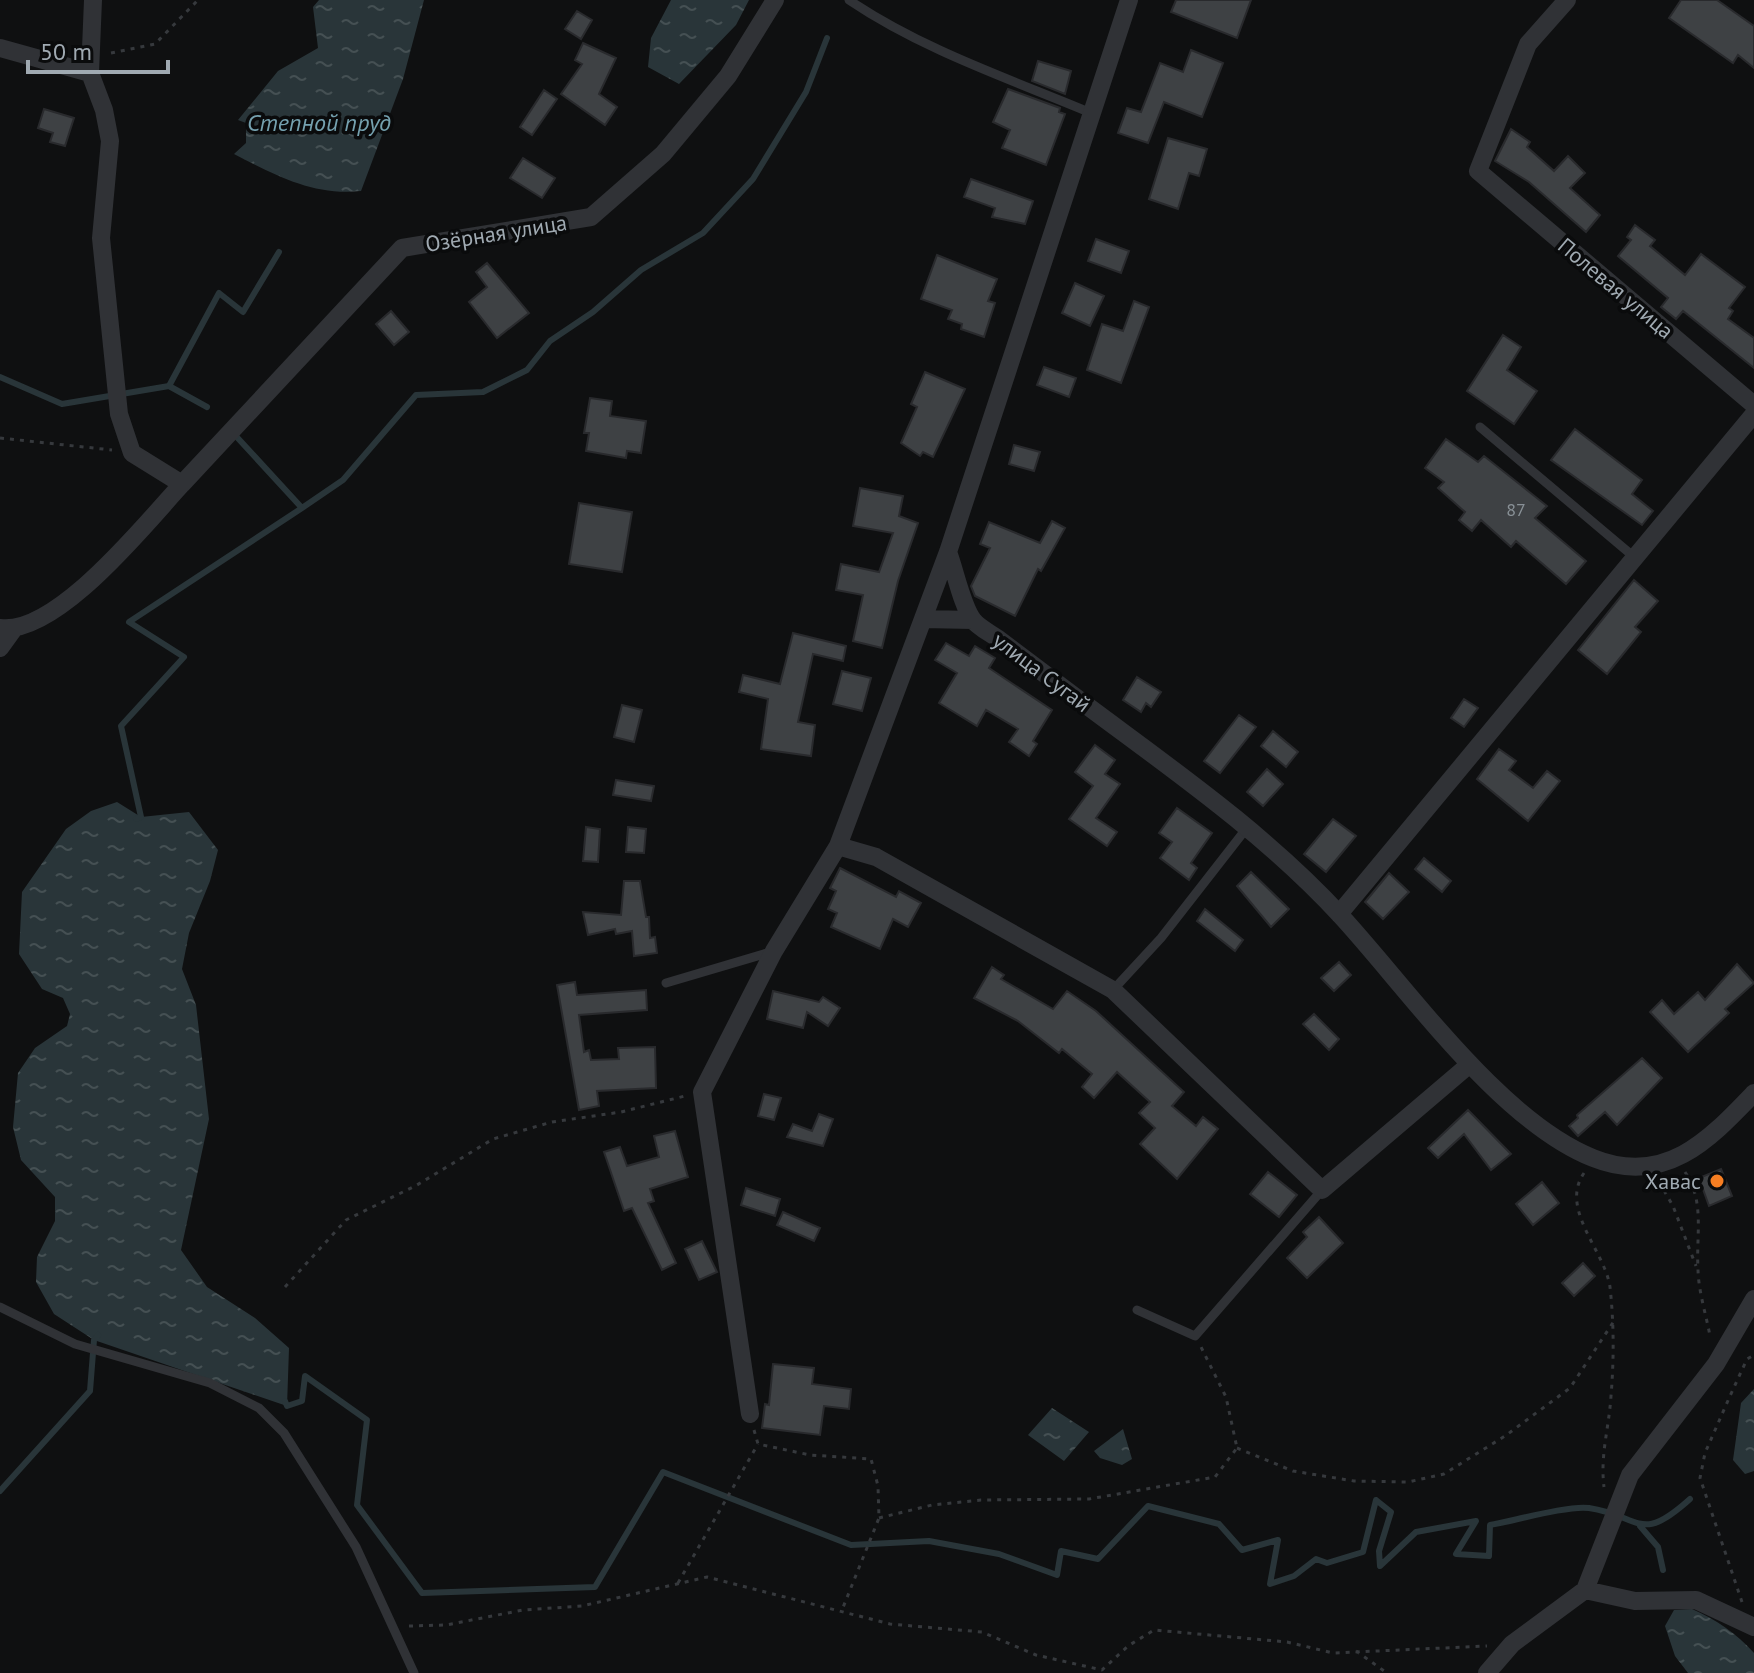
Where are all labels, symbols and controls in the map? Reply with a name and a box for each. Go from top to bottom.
scale bar [28,24,168,74]
text: 50 m [40,36,92,67]
water label: Степной пруд [247,107,391,138]
street label: Озёрная улица [423,208,569,258]
street label: Полевая улица [1552,231,1680,345]
house number: 87 [1506,498,1526,521]
street label: улица Сугай [987,626,1097,718]
place label: Хавас [1645,1167,1701,1195]
marker: Хавас [1708,1172,1726,1190]

